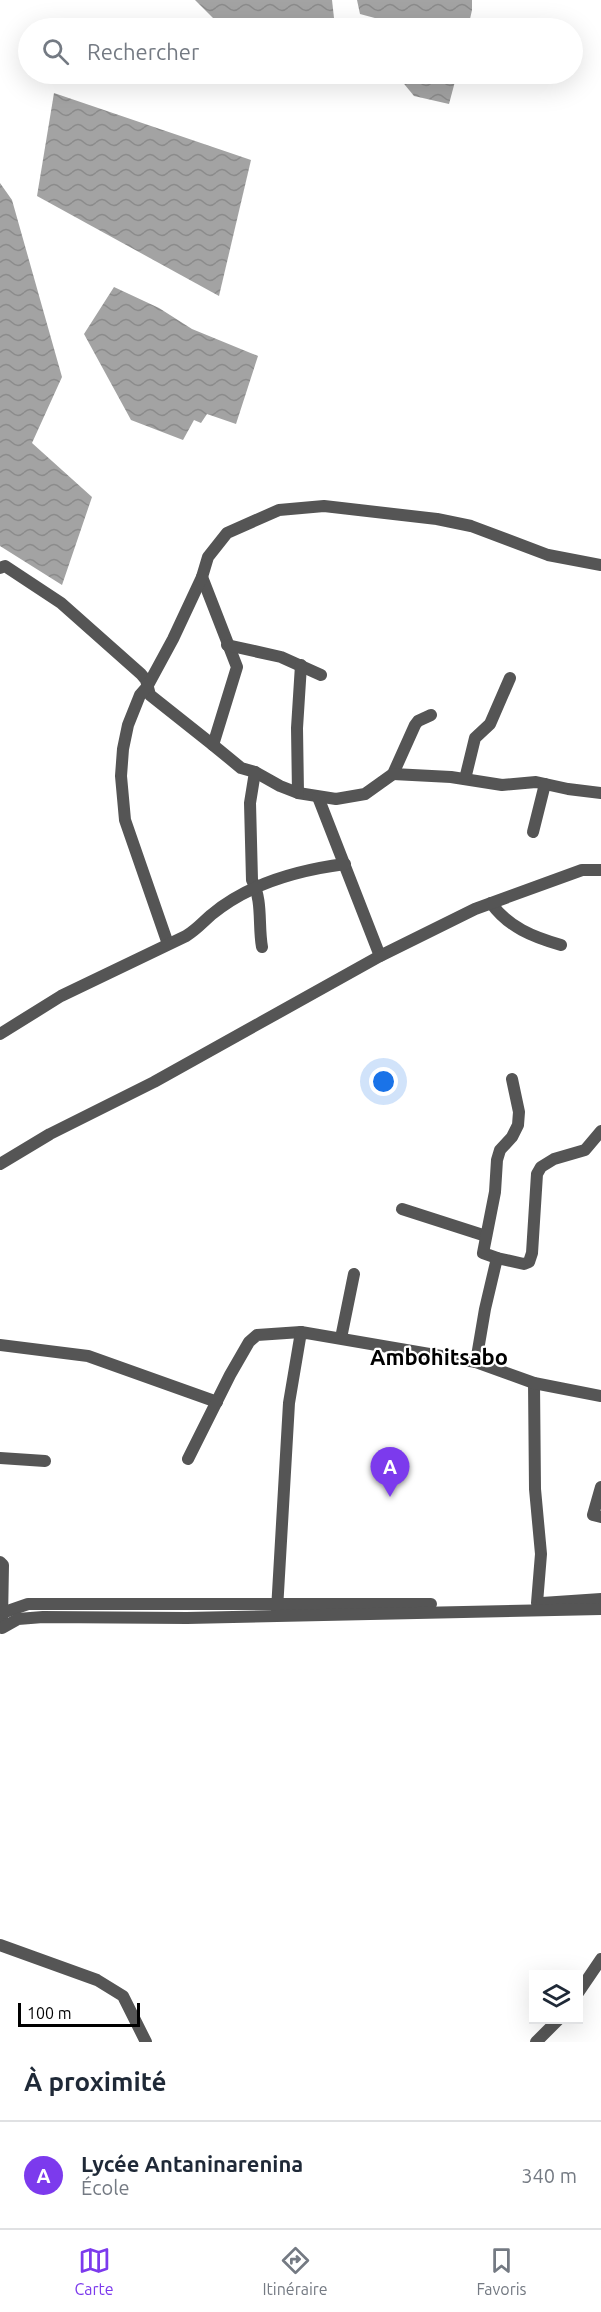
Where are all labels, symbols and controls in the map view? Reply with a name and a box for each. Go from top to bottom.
search box [18,18,583,84]
icon: search [39,35,72,68]
text: Rechercher [87,39,199,64]
your location [369,1067,398,1096]
district label: Ambohitsabo [370,1344,508,1369]
pin: A [370,1448,410,1497]
map controls [529,1970,583,2024]
button: layers [529,1970,583,2024]
scale bar [18,2000,140,2028]
text: 100 m [27,2004,72,2022]
text: À proximité [24,2067,166,2096]
text: Lycée Antaninarenina [81,2151,303,2176]
text: A [36,2164,51,2187]
text: 340 m [521,2164,577,2187]
text: École [81,2176,129,2199]
tab: Carte [74,2244,114,2298]
tab: Itinéraire [262,2244,328,2298]
tab: Favoris [477,2244,527,2298]

